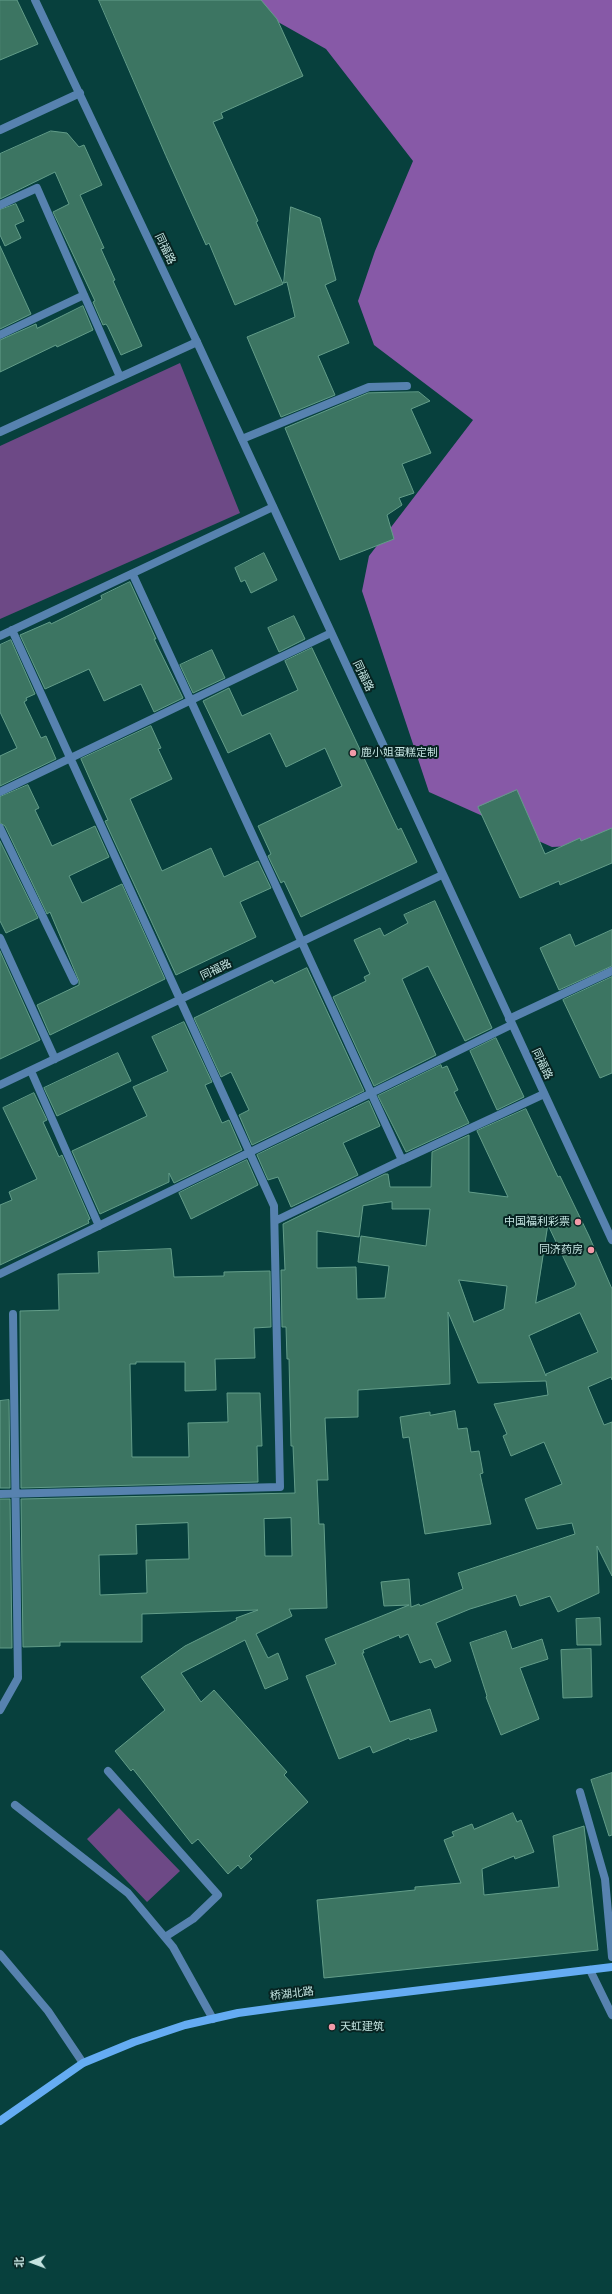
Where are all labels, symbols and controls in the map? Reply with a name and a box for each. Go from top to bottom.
street label: 同福路 [152,231,178,267]
street label: 同福路 [350,658,376,694]
place label: 鹿小姐蛋糕定制 [361,746,438,760]
marker: 鹿小姐蛋糕定制 [348,748,358,758]
street label: 同福路 [198,957,234,983]
street label: 同福路 [529,1046,555,1082]
place label: 中国福利彩票 [504,1215,570,1229]
marker: 中国福利彩票 [573,1217,583,1227]
place label: 同济药房 [539,1243,583,1257]
marker: 同济药房 [586,1245,596,1255]
street label: 桥湖北路 [269,1985,315,2003]
place label: 天虹建筑 [340,2020,384,2034]
marker: 天虹建筑 [327,2022,337,2032]
north arrow [12,2242,52,2282]
text: 北 [13,2257,26,2268]

